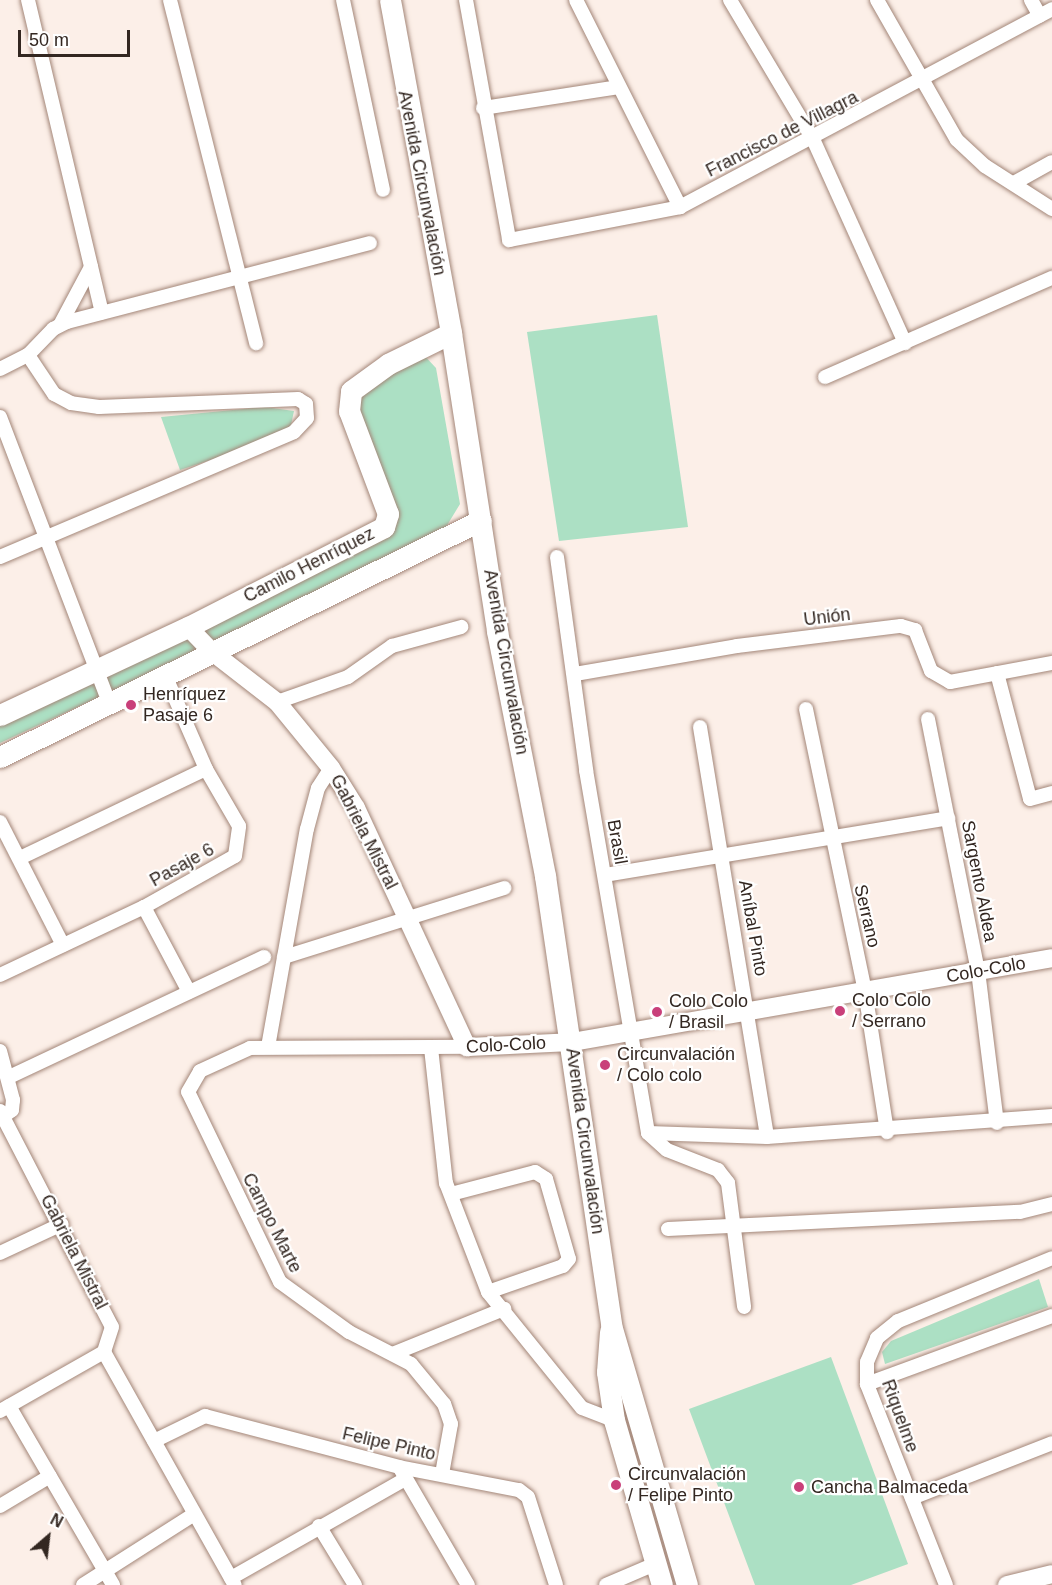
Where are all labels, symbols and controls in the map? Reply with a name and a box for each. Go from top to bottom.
scale bar [21,18,134,56]
text: 50 m [29,30,69,50]
street label: Francisco de Villagra [702,86,862,182]
street label: Avenida Circunvalación [393,89,451,277]
street label: Camilo Henríquez [240,523,378,607]
street label: Avenida Circunvalación [479,568,533,756]
street label: Unión [802,603,852,631]
place label: Henríquez Pasaje 6 [143,684,226,726]
marker: Henríquez Pasaje 6 [124,698,138,712]
street label: Gabriela Mistral [326,771,402,893]
street label: Brasil [602,818,632,866]
street label: Sargento Aldea [957,818,1001,944]
street label: Pasaje 6 [146,839,218,891]
street label: Aníbal Pinto [734,878,772,978]
street label: Serrano [849,882,885,950]
street label: Colo-Colo [945,952,1027,988]
place label: Colo Colo / Serrano [852,990,931,1032]
place label: Colo Colo / Brasil [669,991,748,1034]
marker: Colo Colo / Serrano [833,1004,847,1018]
marker: Colo Colo / Brasil [650,1005,664,1019]
street label: Colo-Colo [465,1032,547,1058]
place label: Circunvalación / Colo colo [617,1044,735,1086]
street label: Avenida Circunvalación [561,1047,609,1235]
marker: Circunvalación / Colo colo [598,1058,612,1072]
street label: Campo Marte [238,1170,306,1276]
street label: Gabriela Mistral [36,1191,112,1313]
street label: Riquelme [877,1377,923,1455]
street label: Felipe Pinto [340,1423,438,1465]
place label: Circunvalación / Felipe Pinto [628,1464,746,1506]
place label: Cancha Balmaceda [811,1476,968,1498]
marker: Circunvalación / Felipe Pinto [609,1478,623,1492]
marker: Cancha Balmaceda [792,1480,806,1494]
north arrow [18,1507,78,1567]
text: N [48,1510,66,1531]

